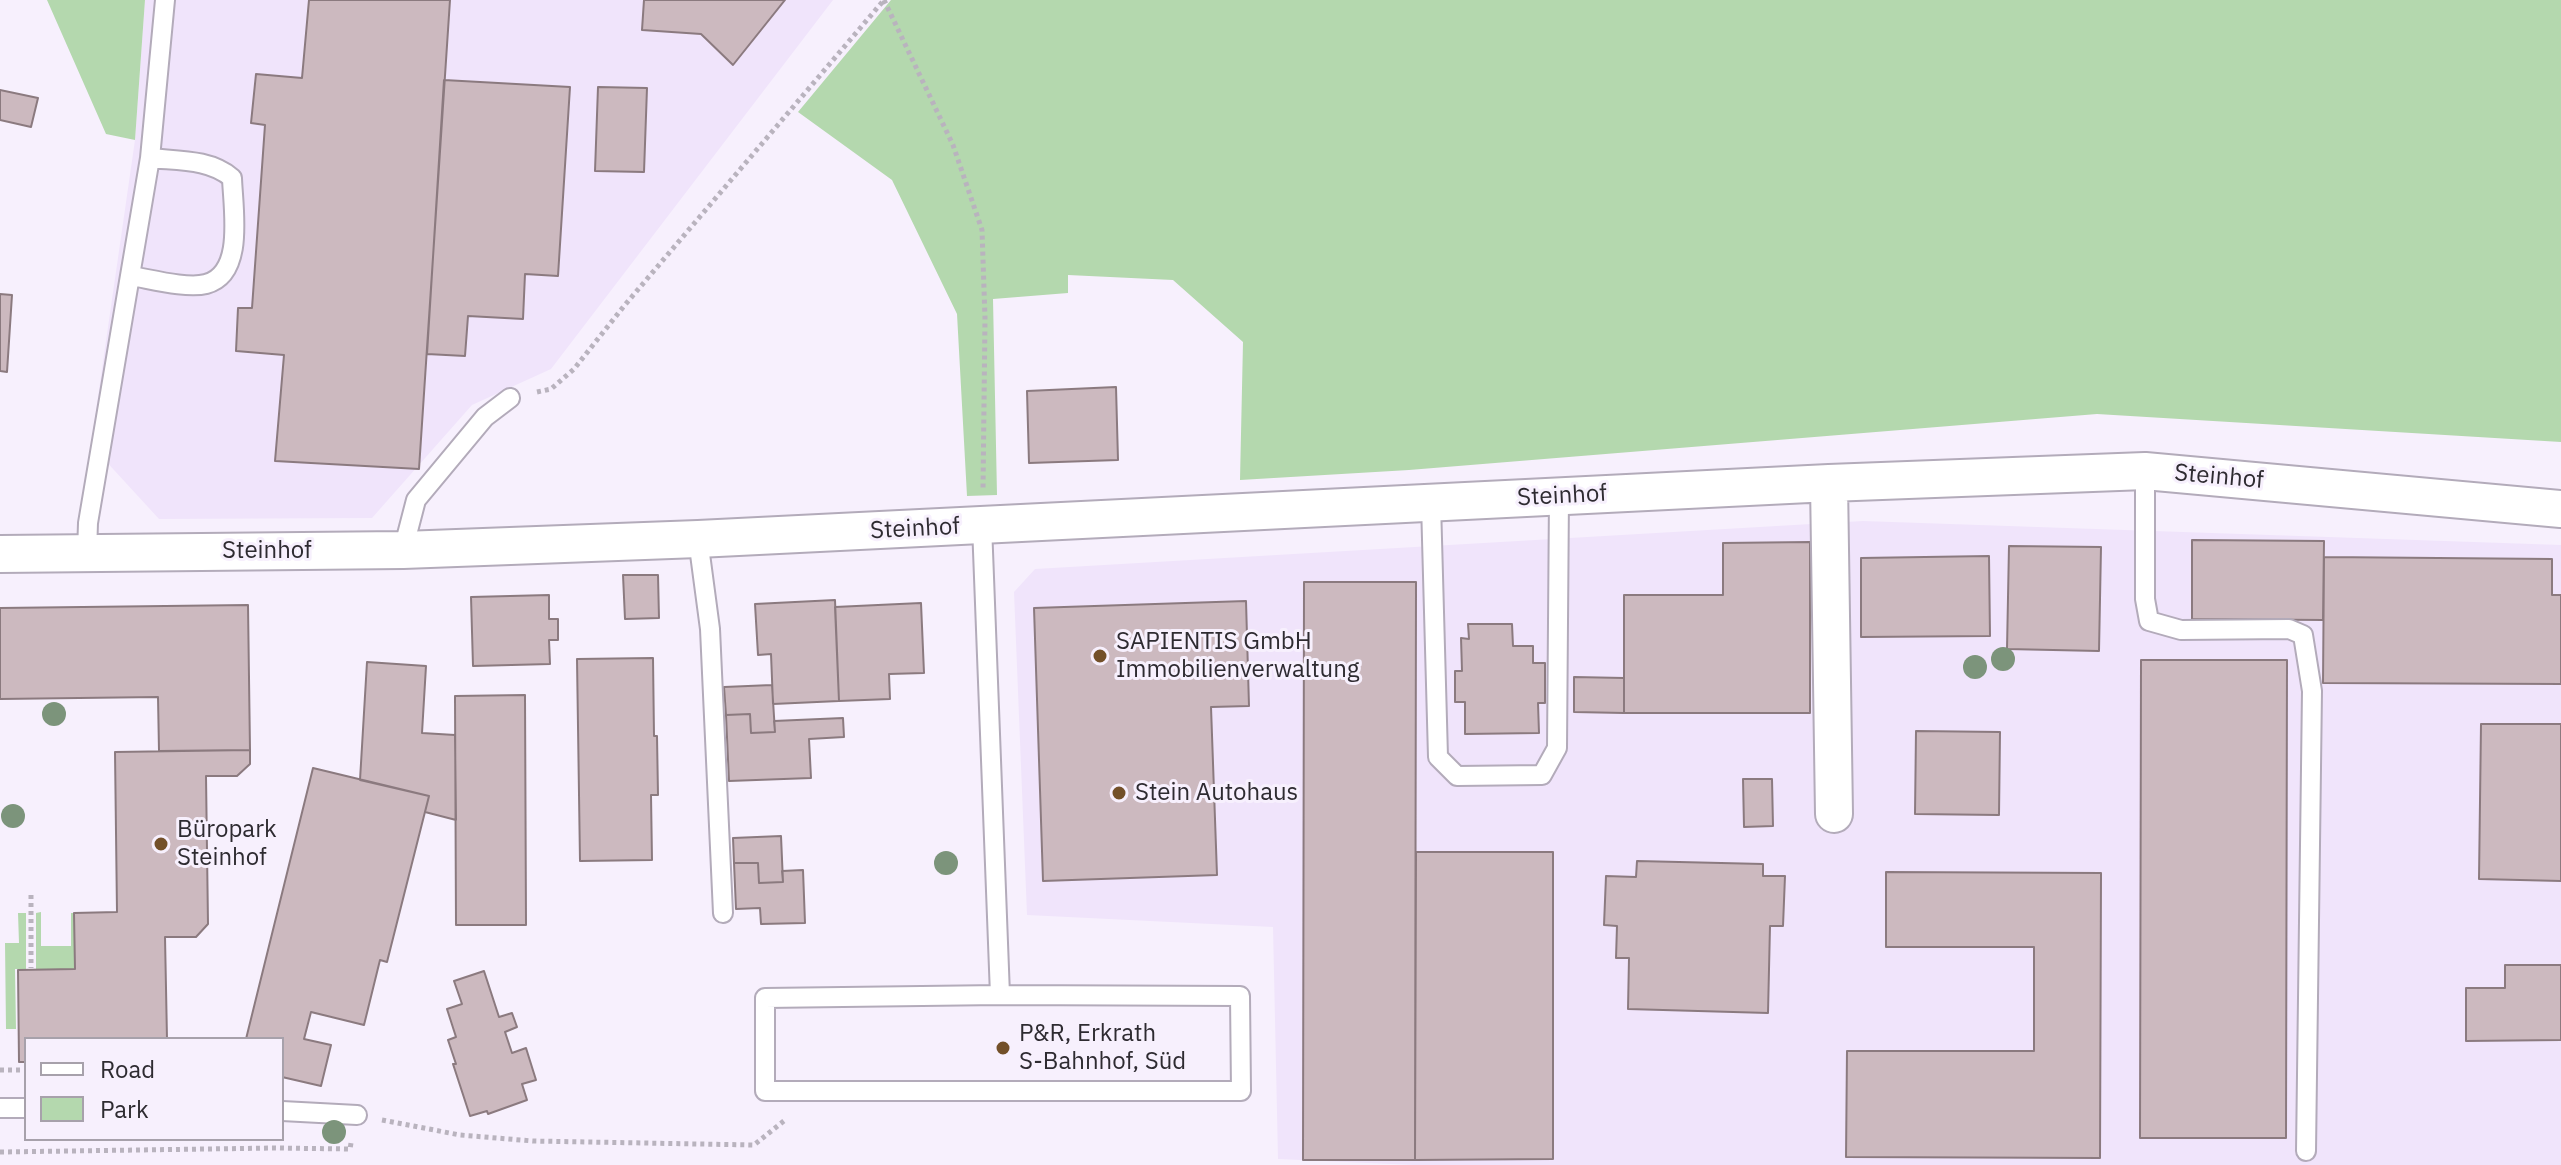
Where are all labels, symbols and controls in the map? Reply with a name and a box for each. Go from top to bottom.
street label: Steinhof [2173,459,2265,495]
street label: Steinhof [1516,479,1608,513]
street label: Steinhof [869,512,961,546]
street label: Steinhof [222,537,312,565]
place label: SAPIENTIS GmbH Immobilienverwaltung [1116,628,1360,684]
marker: SAPIENTIS GmbH Immobilienverwaltung [1091,647,1109,665]
place label: Stein Autohaus [1135,779,1298,807]
marker: Stein Autohaus [1110,784,1128,802]
place label: Büropark Steinhof [177,816,277,872]
marker: Büropark Steinhof [152,835,170,853]
place label: P&R, Erkrath S-Bahnhof, Süd [1019,1020,1186,1076]
legend [24,1037,284,1141]
marker: P&R, Erkrath S-Bahnhof, Süd [994,1039,1012,1057]
text: Road [100,1053,155,1085]
text: Park [100,1093,149,1125]

